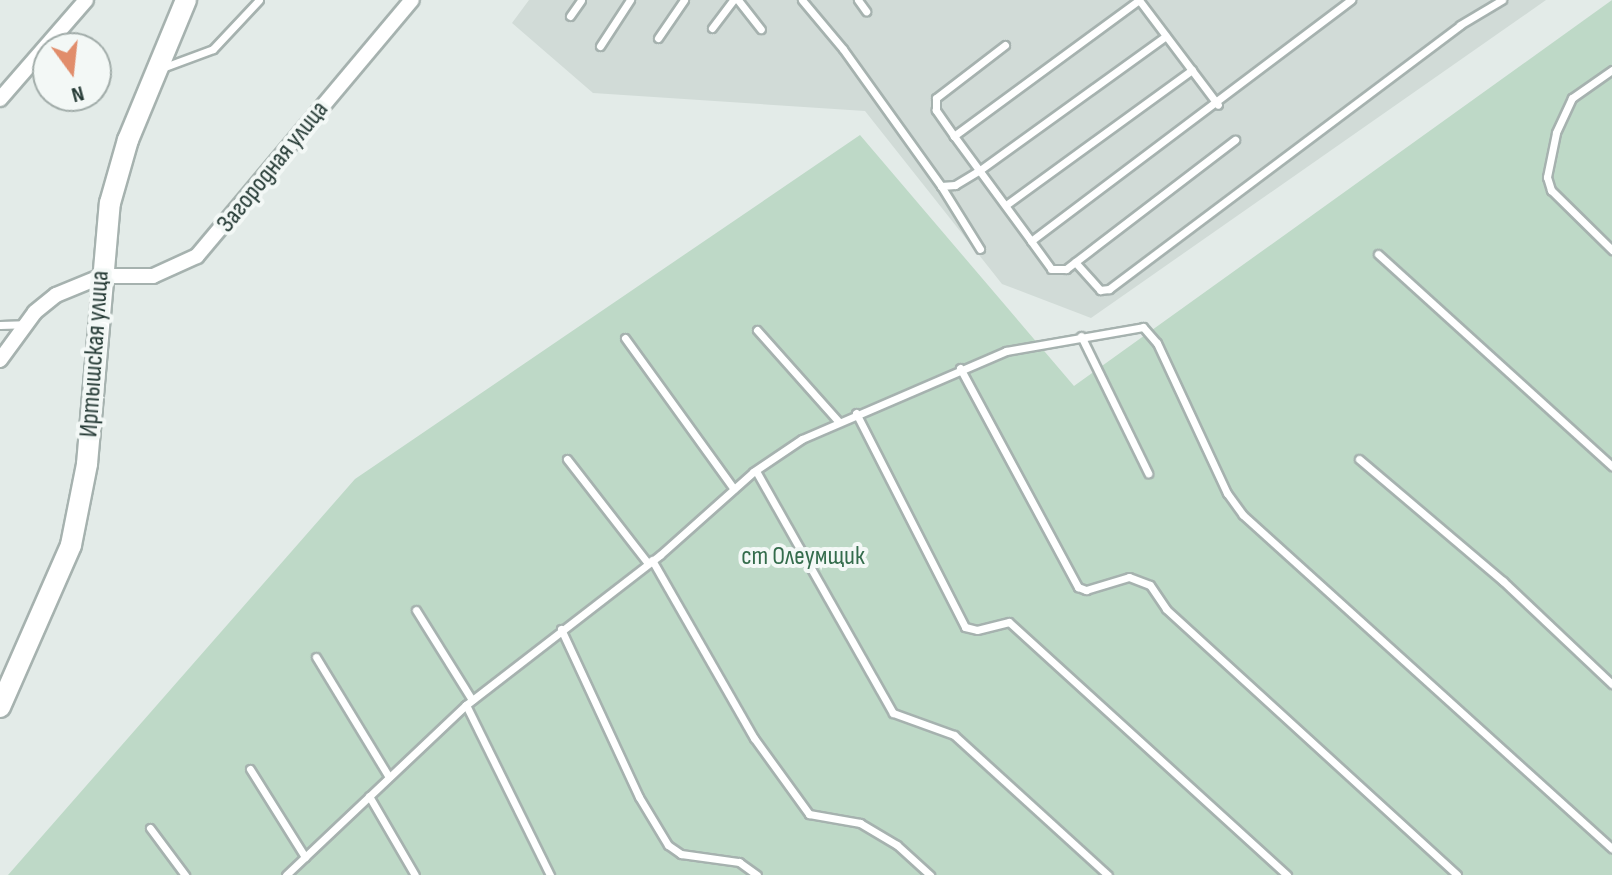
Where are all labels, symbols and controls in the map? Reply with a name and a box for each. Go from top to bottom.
north arrow [32,32,112,112]
text: N [69,79,87,108]
street label: Загородная улица [211,95,335,239]
street label: Иртышская улица [74,270,116,438]
park label: ст Олеумщик [741,541,865,573]

